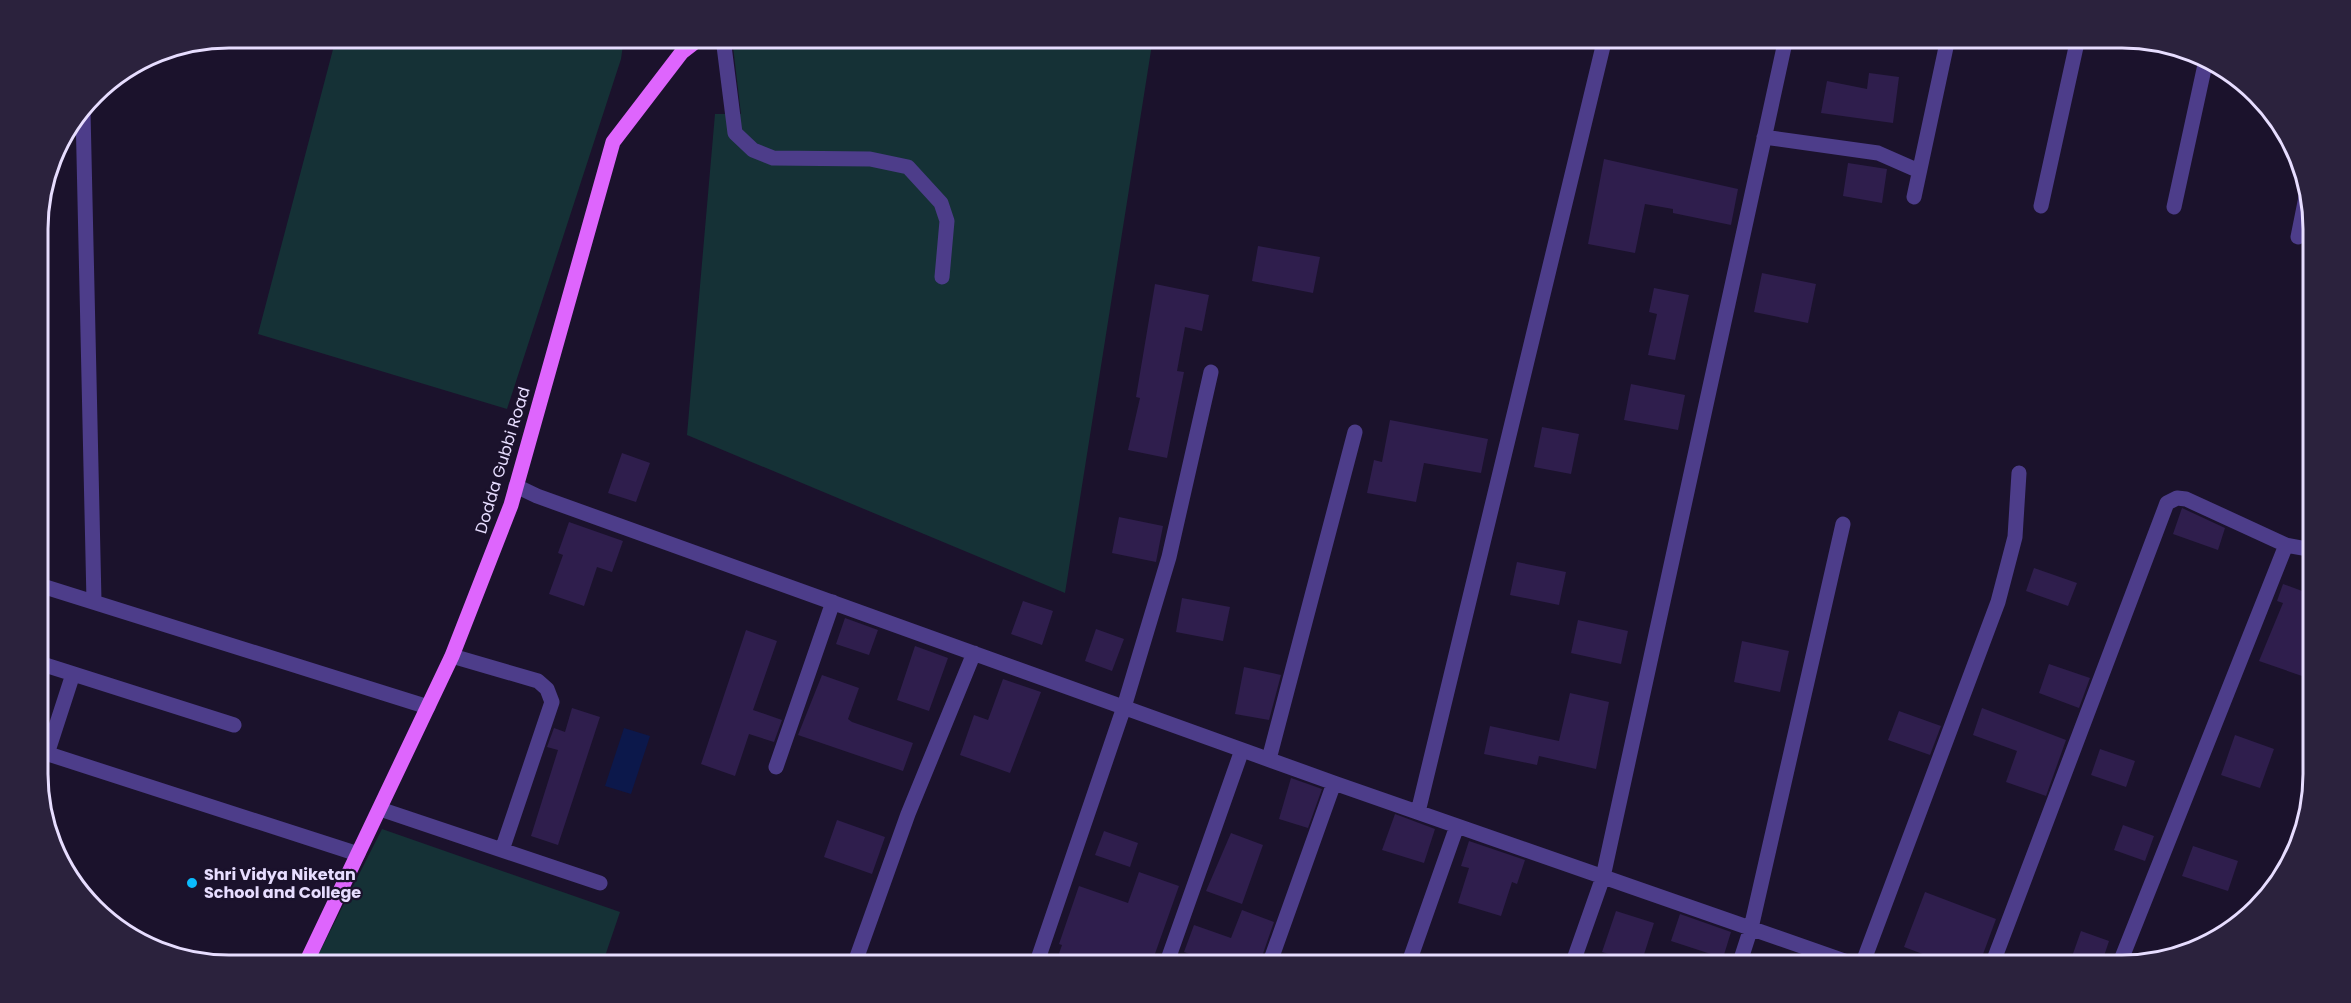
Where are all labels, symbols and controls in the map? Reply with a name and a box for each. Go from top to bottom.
street label: Dodda Gubbi Road [469,384,536,536]
place label: Shri Vidya Niketan School and College [204,863,361,904]
marker: Shri Vidya Niketan School and College [185,876,199,890]

